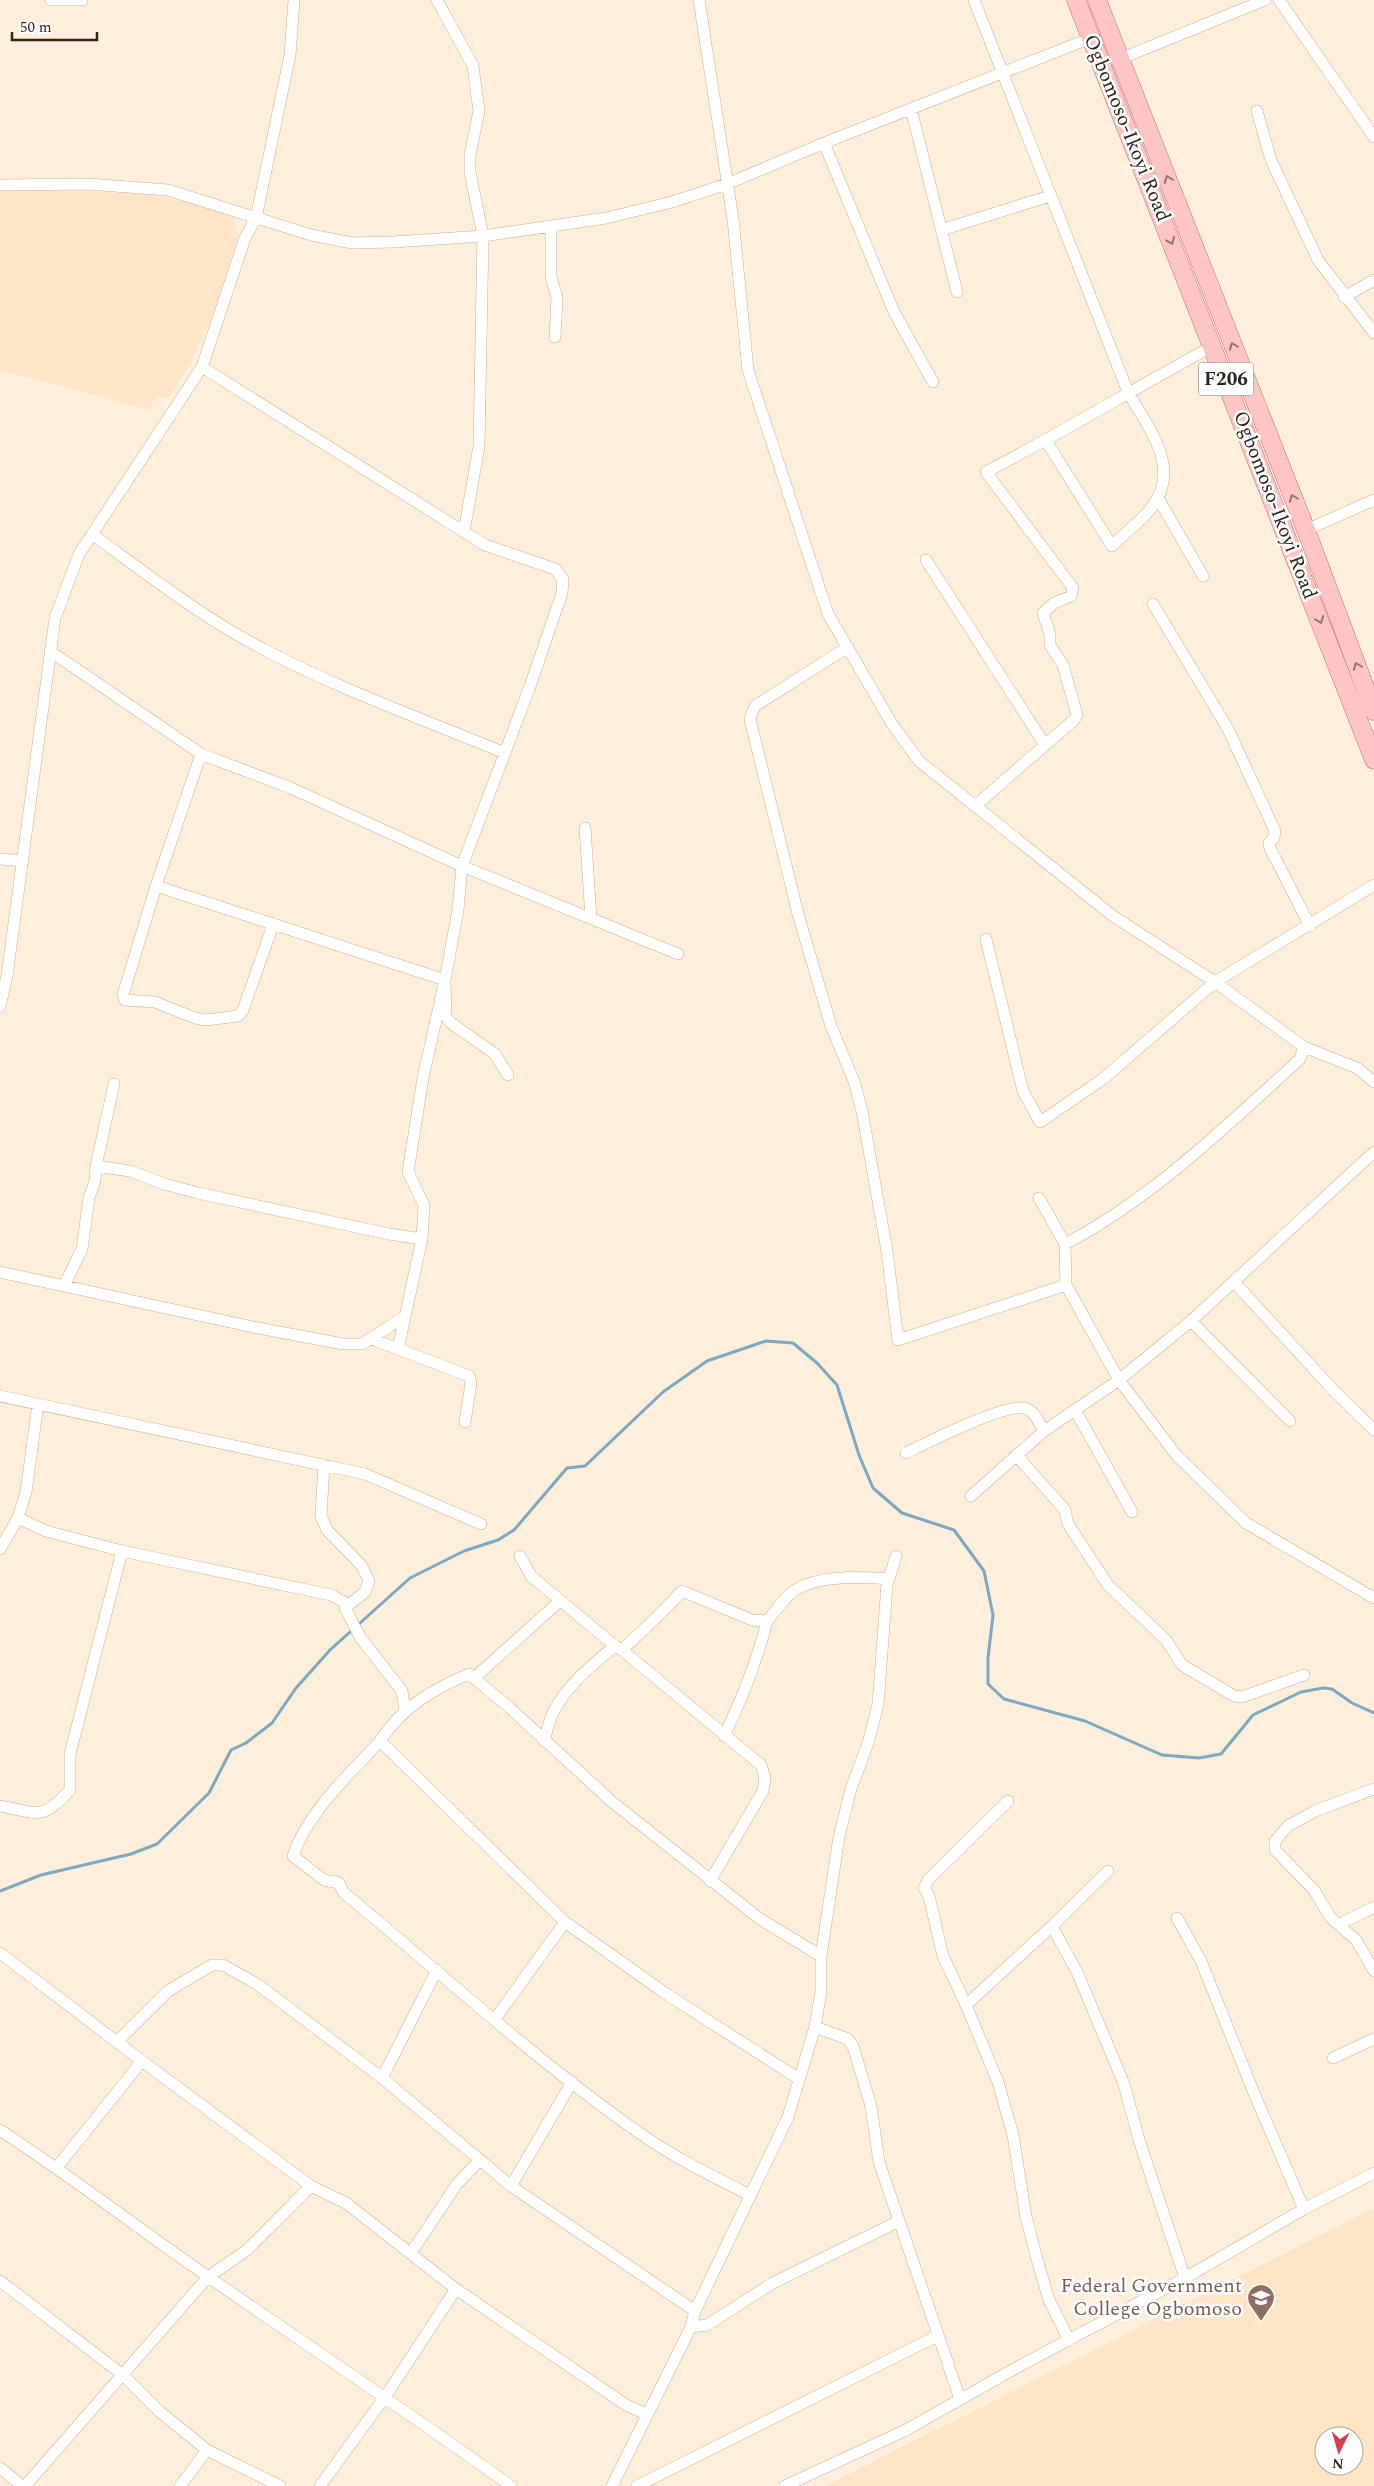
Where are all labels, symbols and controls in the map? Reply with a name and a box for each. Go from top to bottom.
scale bar [12,10,98,42]
text: 50 m [20,16,52,39]
street label: Ogbomoso-Ikoyi Road [1076,30,1178,226]
one-way arrow [1163,175,1174,184]
one-way arrow [1165,236,1175,245]
one-way arrow [1229,342,1240,351]
road number: F206 [1198,362,1254,396]
street label: Ogbomoso-Ikoyi Road [1225,406,1325,604]
one-way arrow [1289,494,1299,502]
one-way arrow [1314,615,1324,624]
one-way arrow [1353,662,1363,671]
place label: Federal Government College Ogbomoso [1060,2271,1242,2324]
school or university icon: Federal Government College Ogbomoso [1246,2283,1276,2322]
north arrow [1314,2426,1364,2476]
text: N [1331,2452,1345,2474]

